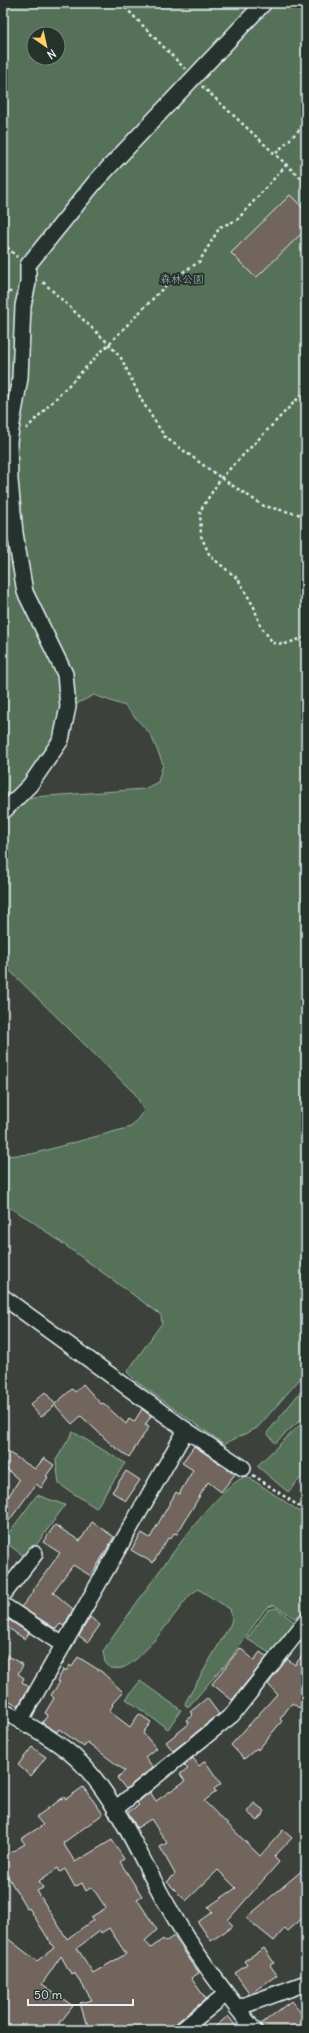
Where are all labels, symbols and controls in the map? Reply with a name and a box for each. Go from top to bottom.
north arrow [26,26,66,66]
text: N [45,46,59,62]
park label: 森林公園 [160,272,204,286]
scale bar [28,1981,133,2007]
text: 50 m [34,1987,63,2002]

